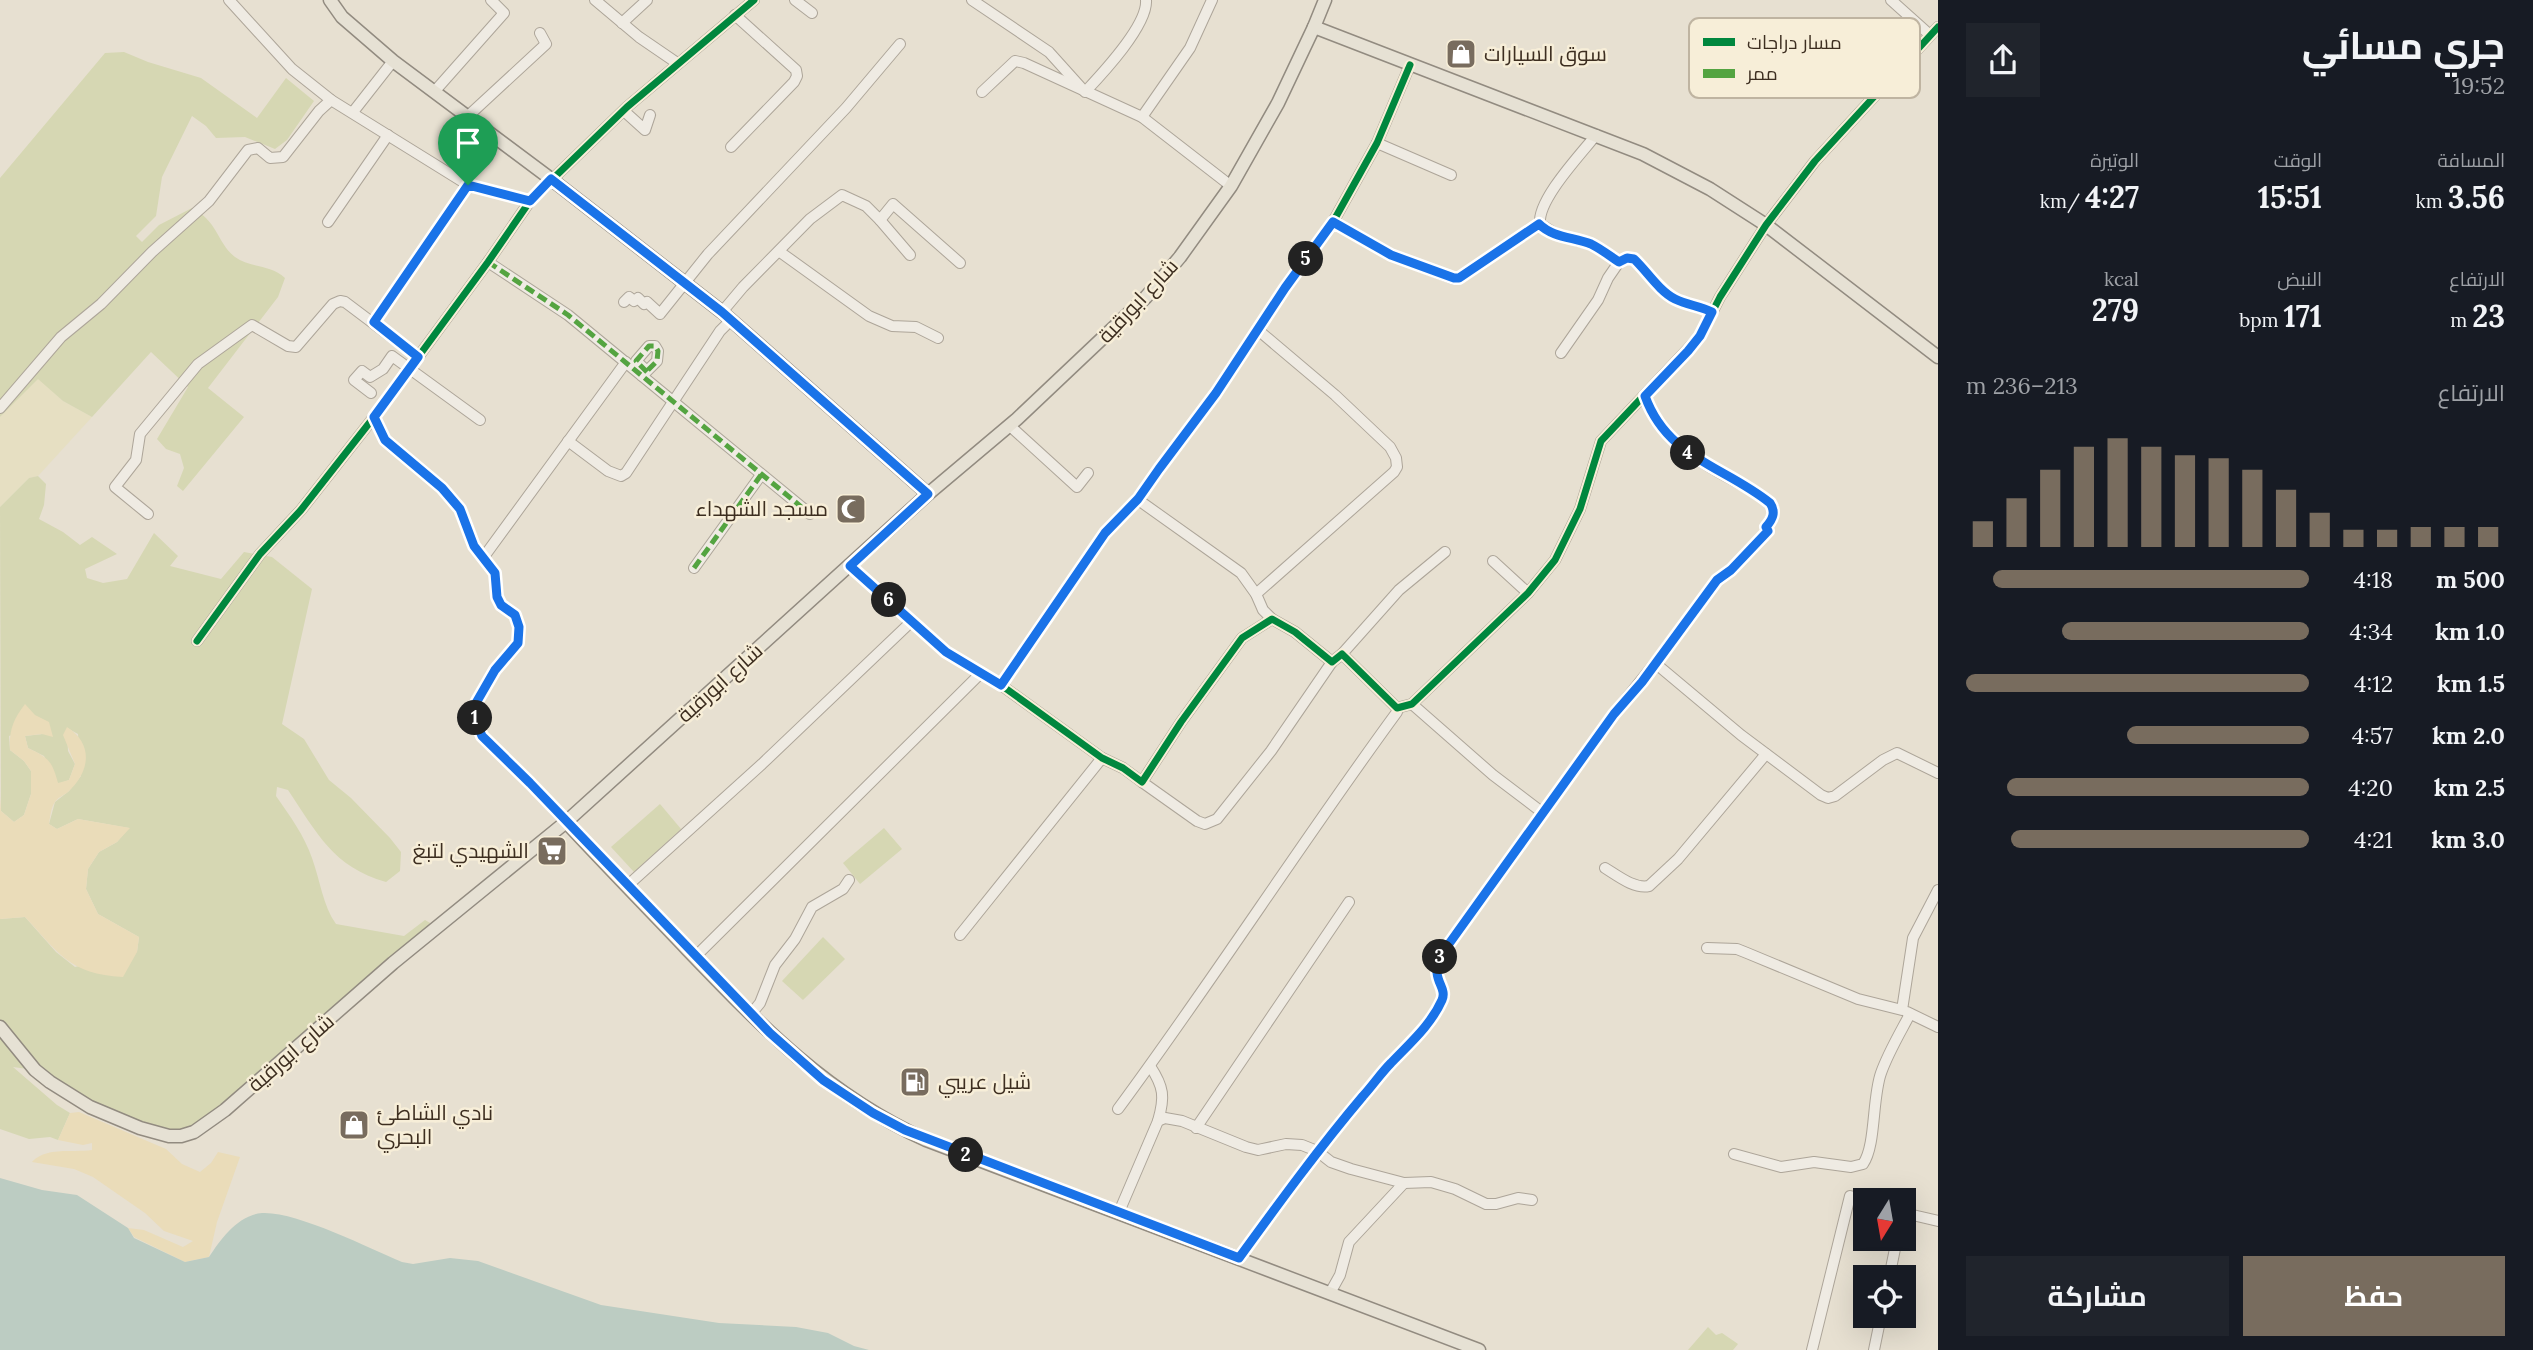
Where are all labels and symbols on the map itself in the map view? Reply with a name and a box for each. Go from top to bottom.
legend [1689,18,1920,98]
text: مسار دراجات [1747,30,1842,54]
shop icon: سوق السيارات [1444,37,1478,71]
place label: سوق السيارات [1484,40,1607,67]
text: ممر [1746,61,1778,85]
pin [438,113,498,185]
pin: 5 [1288,242,1324,276]
street label: شارع ابورقية [1092,253,1184,349]
pin: 4 [1670,435,1706,470]
mosque icon: مسجد الشهداء [834,492,868,526]
place label: مسجد الشهداء [695,495,828,522]
pin: 6 [872,582,906,618]
street label: شارع ابورقية [671,637,769,729]
pin: 1 [458,700,492,736]
supermarket icon: الشهيدي لتبغ [535,834,569,868]
place label: الشهيدي لتبغ [413,837,529,867]
pin: 3 [1422,940,1458,974]
street label: شارع ابورقية [242,1008,340,1098]
fuel station icon: شيل عريبي [898,1065,932,1099]
place label: شيل عريبي [938,1068,1031,1098]
place label: نادي الشاطئ البحري [377,1099,493,1153]
shop icon: نادي الشاطئ البحري [337,1108,371,1142]
pin: 2 [948,1138,984,1172]
north arrow [1853,1188,1916,1251]

